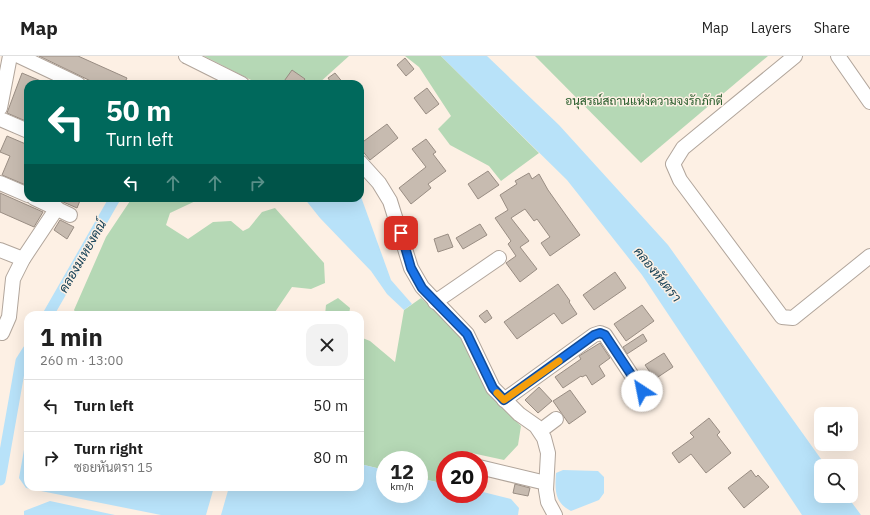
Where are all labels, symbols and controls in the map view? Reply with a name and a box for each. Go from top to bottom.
text: Map [20,16,58,40]
text: Map [702,19,729,37]
text: Layers [751,19,792,37]
text: Share [814,19,850,37]
text: 50 m [106,92,171,129]
park label: อนุสรณ์สถานแห่งความจงรักภักดี [565,93,723,110]
icon: left [40,96,92,148]
text: Turn left [106,128,174,151]
icon: left [120,172,142,194]
icon: ahead [162,172,184,194]
icon: ahead [204,172,226,194]
icon: right [246,172,268,194]
water label: คลองมเหยงคณ์ [54,215,111,296]
pin [384,216,418,250]
icon: arrive [390,222,412,244]
water label: คลองหันตรา [630,243,685,305]
text: 1 min [40,321,103,353]
button: close [306,324,348,366]
text: 260 m · 13:00 [40,352,123,369]
position arrow [621,370,663,412]
icon: left [40,395,62,417]
text: Turn left [74,396,134,415]
text: 50 m [313,396,348,415]
map controls [814,407,858,503]
button: sound [814,407,858,451]
text: Turn right [74,439,143,458]
icon: right [40,447,62,469]
text: 80 m [313,448,348,467]
speed limit sign: 20 [436,451,488,503]
text: 12 [390,458,414,485]
text: ซอยหันตรา 15 [74,459,153,476]
button: search [814,459,858,503]
text: km/h [390,480,414,493]

